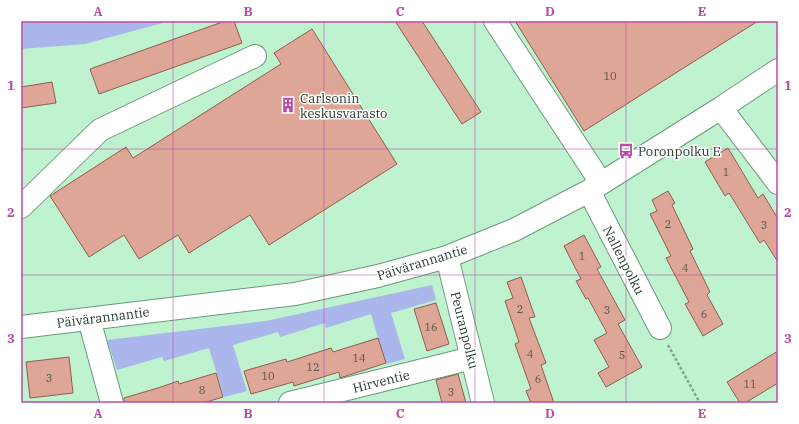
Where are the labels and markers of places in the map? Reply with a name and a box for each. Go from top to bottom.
place label: Carlsonin keskusvarasto [300,90,387,122]
building icon: Carlsonin keskusvarasto [279,96,297,114]
bus stop icon: Poronpolku E [617,142,635,160]
place label: Poronpolku E [638,143,721,160]

